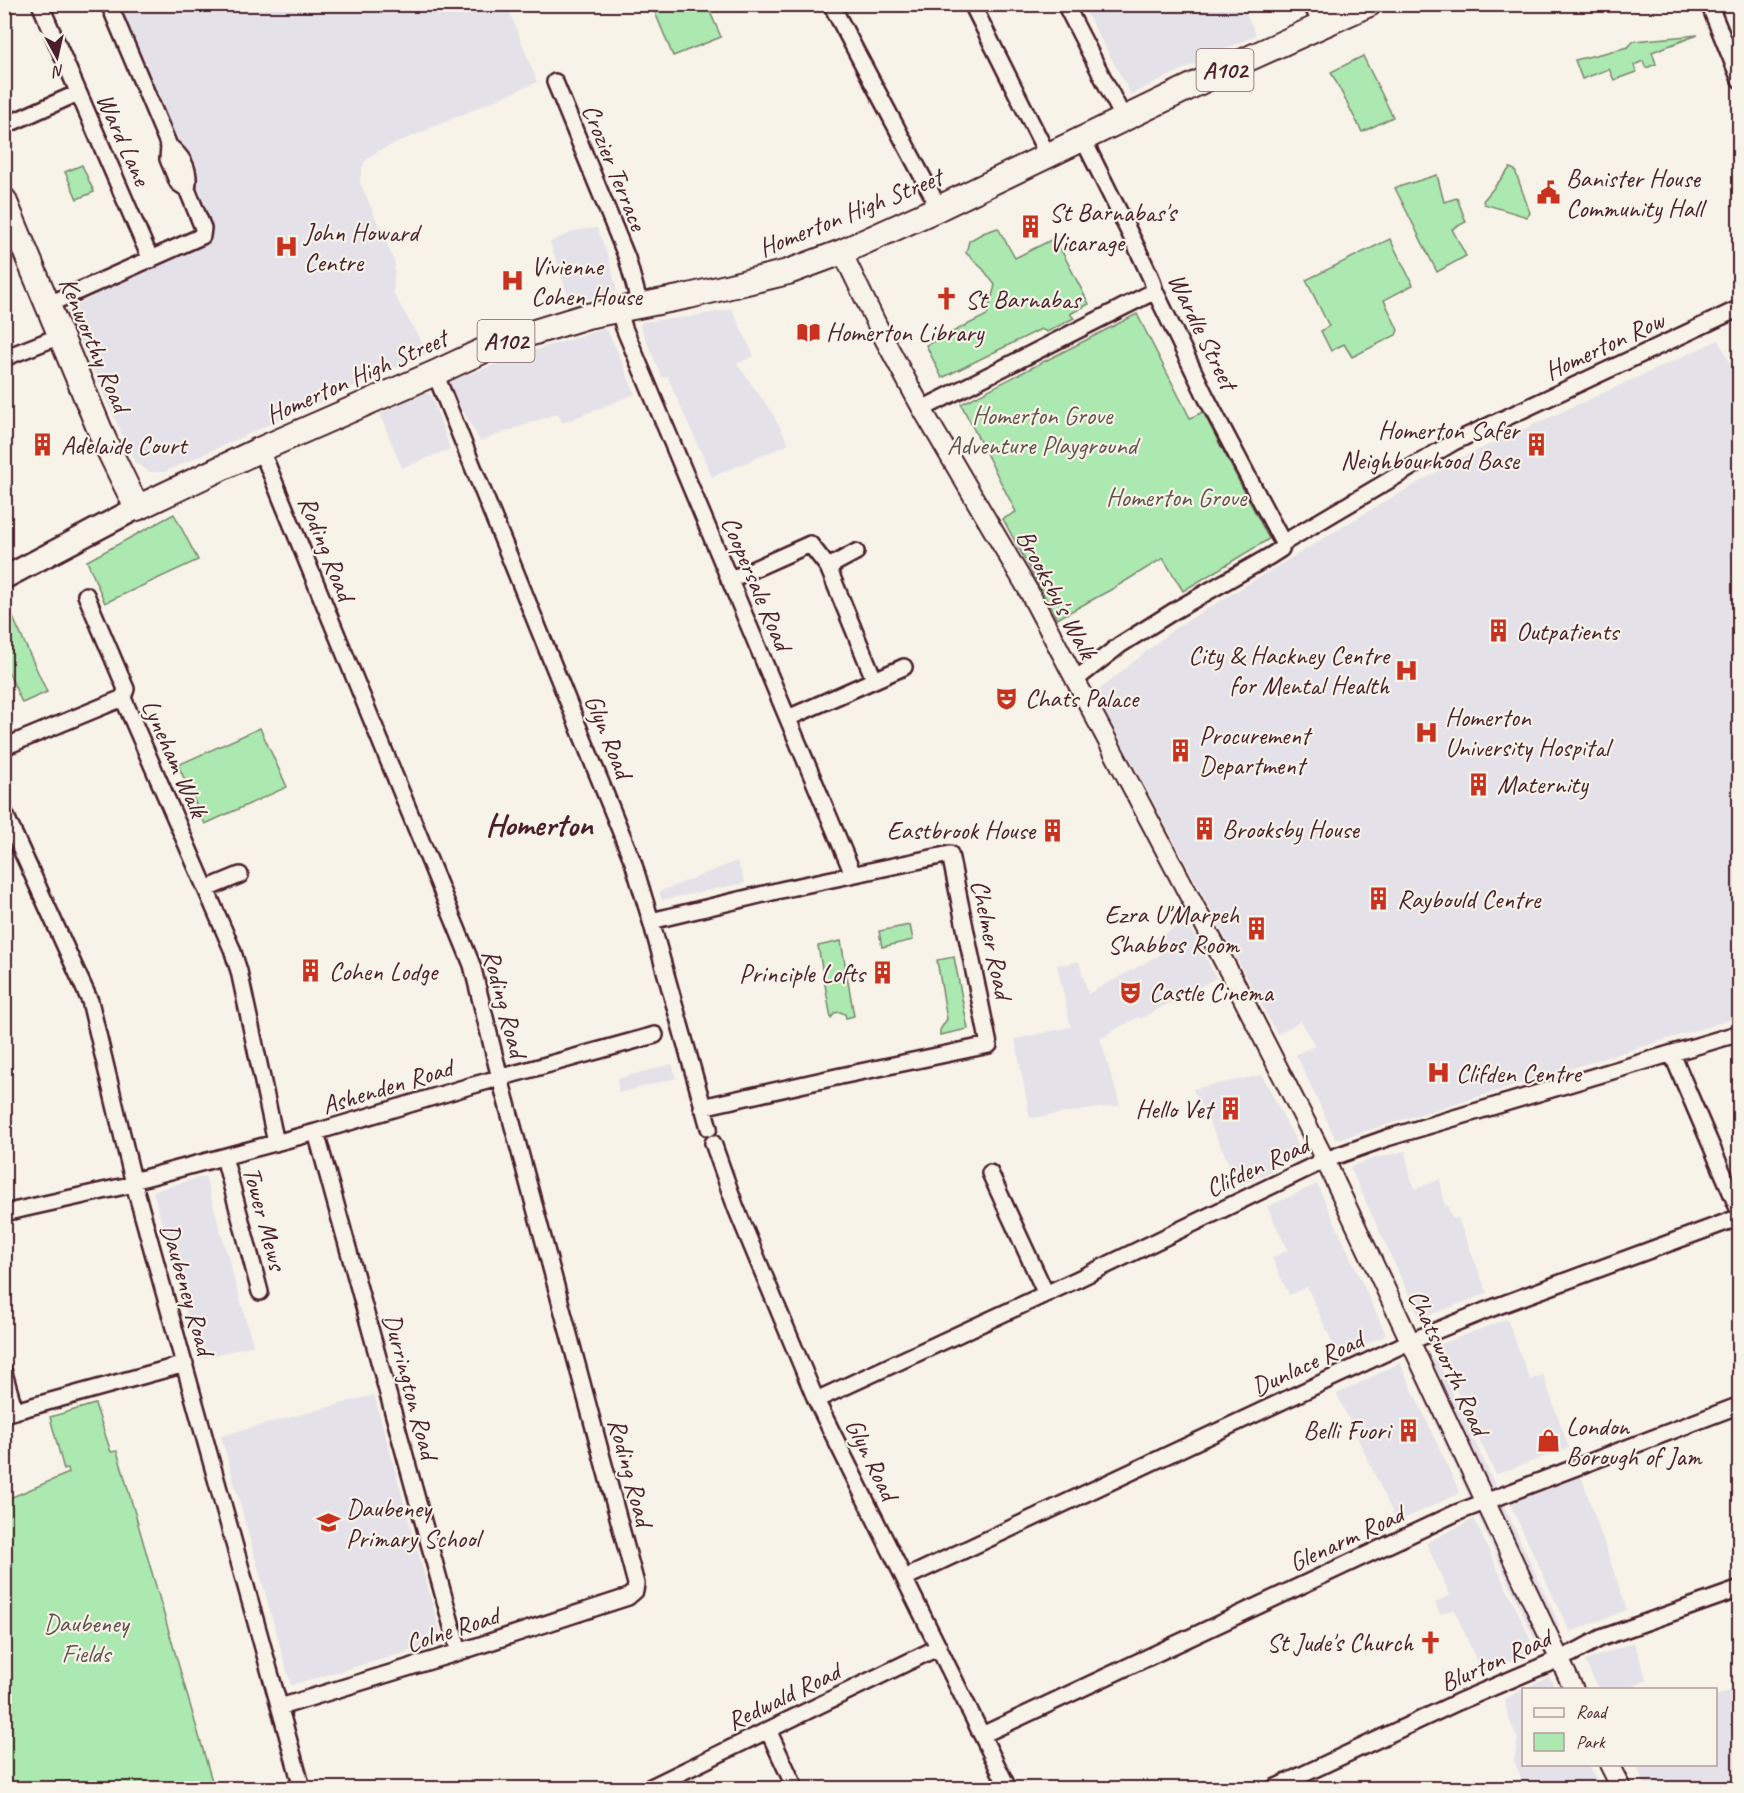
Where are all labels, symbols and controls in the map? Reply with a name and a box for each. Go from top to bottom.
north arrow [27,27,87,87]
road number: A102 [1196,49,1254,91]
text: N [50,60,65,82]
street label: Ward Lane [89,88,159,192]
street label: Crozier Terrace [574,99,655,237]
street label: Homerton High Street [754,159,950,264]
place label: Banister House Community Hall [1566,162,1707,225]
public building icon: Banister House Community Hall [1535,180,1561,206]
place label: St Barnabas's Vicarage [1049,196,1178,259]
building icon: St Barnabas's Vicarage [1018,214,1044,240]
place label: John Howard Centre [302,216,422,279]
hospital icon: John Howard Centre [273,234,299,260]
place label: Vivienne Cohen House [531,250,643,313]
hospital icon: Vivienne Cohen House [500,268,526,294]
street label: Wardle Street [1160,268,1246,398]
street label: Kenworthy Road [51,272,139,420]
place label: St Barnabas [965,283,1082,316]
church icon: St Barnabas [934,286,960,312]
street label: Homerton Row [1539,303,1671,388]
place label: Homerton Library [826,316,986,349]
library icon: Homerton Library [795,319,821,345]
street label: Homerton High Street [260,320,455,431]
road number: A102 [478,320,534,362]
park label: Homerton Grove Adventure Playground [947,399,1141,462]
place label: Homerton Safer Neighbourhood Base [1340,414,1522,477]
place label: Adelaide Court [61,429,189,462]
building icon: Adelaide Court [30,432,56,458]
building icon: Homerton Safer Neighbourhood Base [1524,432,1550,458]
park label: Homerton Grove [1106,481,1248,514]
street label: Roding Road [291,491,364,609]
street label: Coopersale Road [714,511,801,659]
street label: Brooksby's Walk [1009,524,1106,667]
place label: Outpatients [1516,615,1621,648]
building icon: Outpatients [1485,618,1511,644]
place label: City & Hackney Centre for Mental Health [1188,639,1392,702]
hospital icon: City & Hackney Centre for Mental Health [1394,657,1420,683]
place label: Chats Palace [1025,682,1141,715]
theatre icon: Chats Palace [994,685,1020,711]
street label: Glyn Road [577,690,642,786]
street label: Lyneham Walk [134,694,216,825]
place label: Homerton University Hospital [1445,701,1614,764]
place label: Procurement Department [1199,719,1313,782]
hospital icon: Homerton University Hospital [1414,719,1440,745]
building icon: Procurement Department [1168,737,1194,763]
place label: Maternity [1497,768,1590,801]
building icon: Maternity [1466,771,1492,797]
district label: Homerton [485,804,594,845]
place label: Brooksby House [1222,813,1360,846]
place label: Eastbrook House [887,814,1037,847]
building icon: Brooksby House [1191,816,1217,842]
building icon: Eastbrook House [1040,817,1066,843]
street label: Chelmer Road [963,877,1021,1005]
place label: Raybould Centre [1397,883,1542,916]
building icon: Raybould Centre [1366,886,1392,912]
place label: Ezra U'Marpeh Shabbos Room [1104,898,1241,961]
building icon: Ezra U'Marpeh Shabbos Room [1244,916,1270,942]
street label: Roding Road [474,946,536,1064]
place label: Cohen Lodge [329,955,440,988]
place label: Principle Lofts [739,957,867,990]
building icon: Cohen Lodge [298,958,324,984]
building icon: Principle Lofts [870,960,896,986]
place label: Castle Cinema [1149,976,1274,1009]
theatre icon: Castle Cinema [1118,979,1144,1005]
street label: Ashenden Road [318,1050,460,1122]
place label: Clifden Centre [1456,1057,1583,1090]
hospital icon: Clifden Centre [1425,1060,1451,1086]
place label: Hello Vet [1135,1093,1215,1126]
building icon: Hello Vet [1217,1096,1243,1122]
street label: Clifden Road [1200,1127,1318,1205]
street label: Tower Mews [235,1163,295,1275]
street label: Daubeney Road [153,1220,223,1362]
street label: Chatsworth Road [1401,1284,1498,1444]
street label: Durrington Road [375,1310,447,1466]
street label: Dunlace Road [1246,1322,1372,1404]
place label: London Borough of Jam [1566,1410,1704,1473]
street label: Glyn Road [838,1413,907,1509]
place label: Belli Fuori [1303,1414,1393,1447]
street label: Roding Road [600,1415,662,1533]
building icon: Belli Fuori [1395,1417,1421,1443]
shop icon: London Borough of Jam [1535,1428,1561,1454]
place label: Daubeney Primary School [346,1492,484,1555]
street label: Glenarm Road [1284,1496,1412,1579]
school or university icon: Daubeney Primary School [315,1510,341,1536]
street label: Colne Road [401,1598,506,1660]
park label: Daubeney Fields [44,1607,131,1670]
street label: Blurton Road [1435,1620,1559,1699]
place label: St Jude's Church [1266,1626,1414,1659]
church icon: St Jude's Church [1418,1629,1444,1655]
street label: Redwald Road [721,1653,848,1738]
legend [1522,1688,1717,1766]
text: Road [1576,1701,1609,1723]
text: Park [1576,1731,1606,1753]

